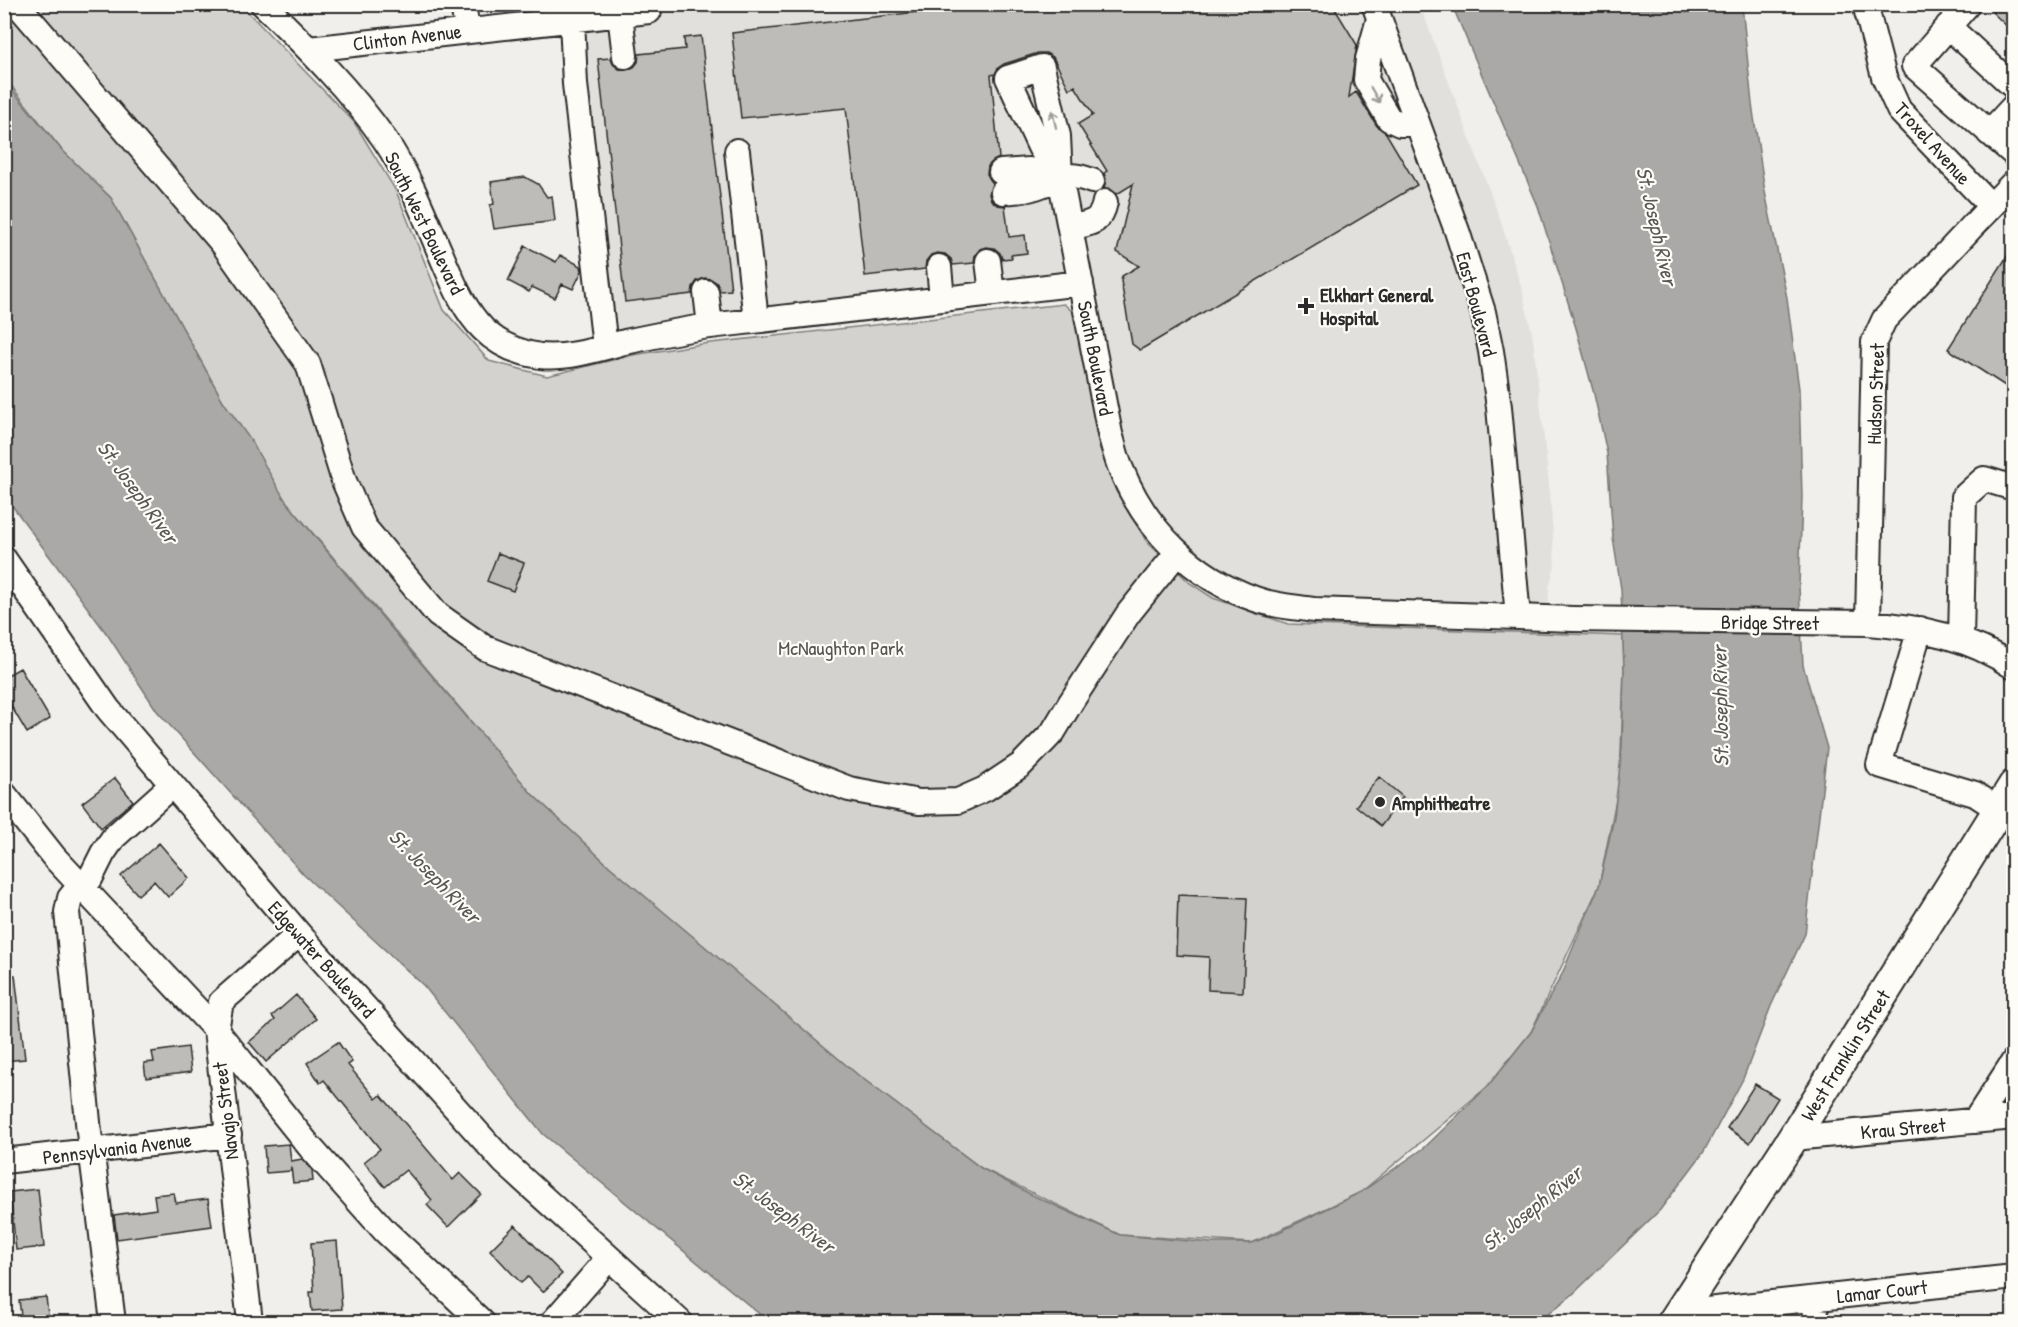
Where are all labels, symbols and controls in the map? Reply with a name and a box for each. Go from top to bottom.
street label: Clinton Avenue [351,17,463,57]
one-way arrow [1369,86,1381,103]
street label: Troxel Avenue [1889,96,1977,190]
one-way arrow [1047,110,1059,129]
street label: South West Boulevard [379,147,471,299]
water label: St. Joseph River [1629,164,1685,291]
street label: East Boulevard [1450,249,1504,359]
place label: Elkhart General Hospital [1320,281,1434,332]
marker: Elkhart General Hospital [1297,297,1315,315]
street label: South Boulevard [1072,299,1120,418]
street label: Hudson Street [1860,342,1890,445]
water label: St. Joseph River [91,435,187,552]
street label: Bridge Street [1721,608,1820,636]
park label: McNaughton Park [778,634,904,661]
water label: St. Joseph River [1704,643,1736,767]
place label: Amphitheatre [1392,789,1490,817]
marker: Amphitheatre [1373,795,1387,809]
water label: St. Joseph River [383,823,489,932]
street label: Edgewater Boulevard [262,895,382,1023]
street label: West Franklin Street [1794,983,1897,1126]
street label: Navajo Street [205,1059,244,1161]
street label: Krau Street [1859,1111,1948,1145]
street label: Pennsylvania Avenue [41,1125,193,1171]
water label: St. Joseph River [1476,1157,1590,1257]
water label: St. Joseph River [727,1164,843,1262]
street label: Lamar Court [1836,1273,1930,1309]

